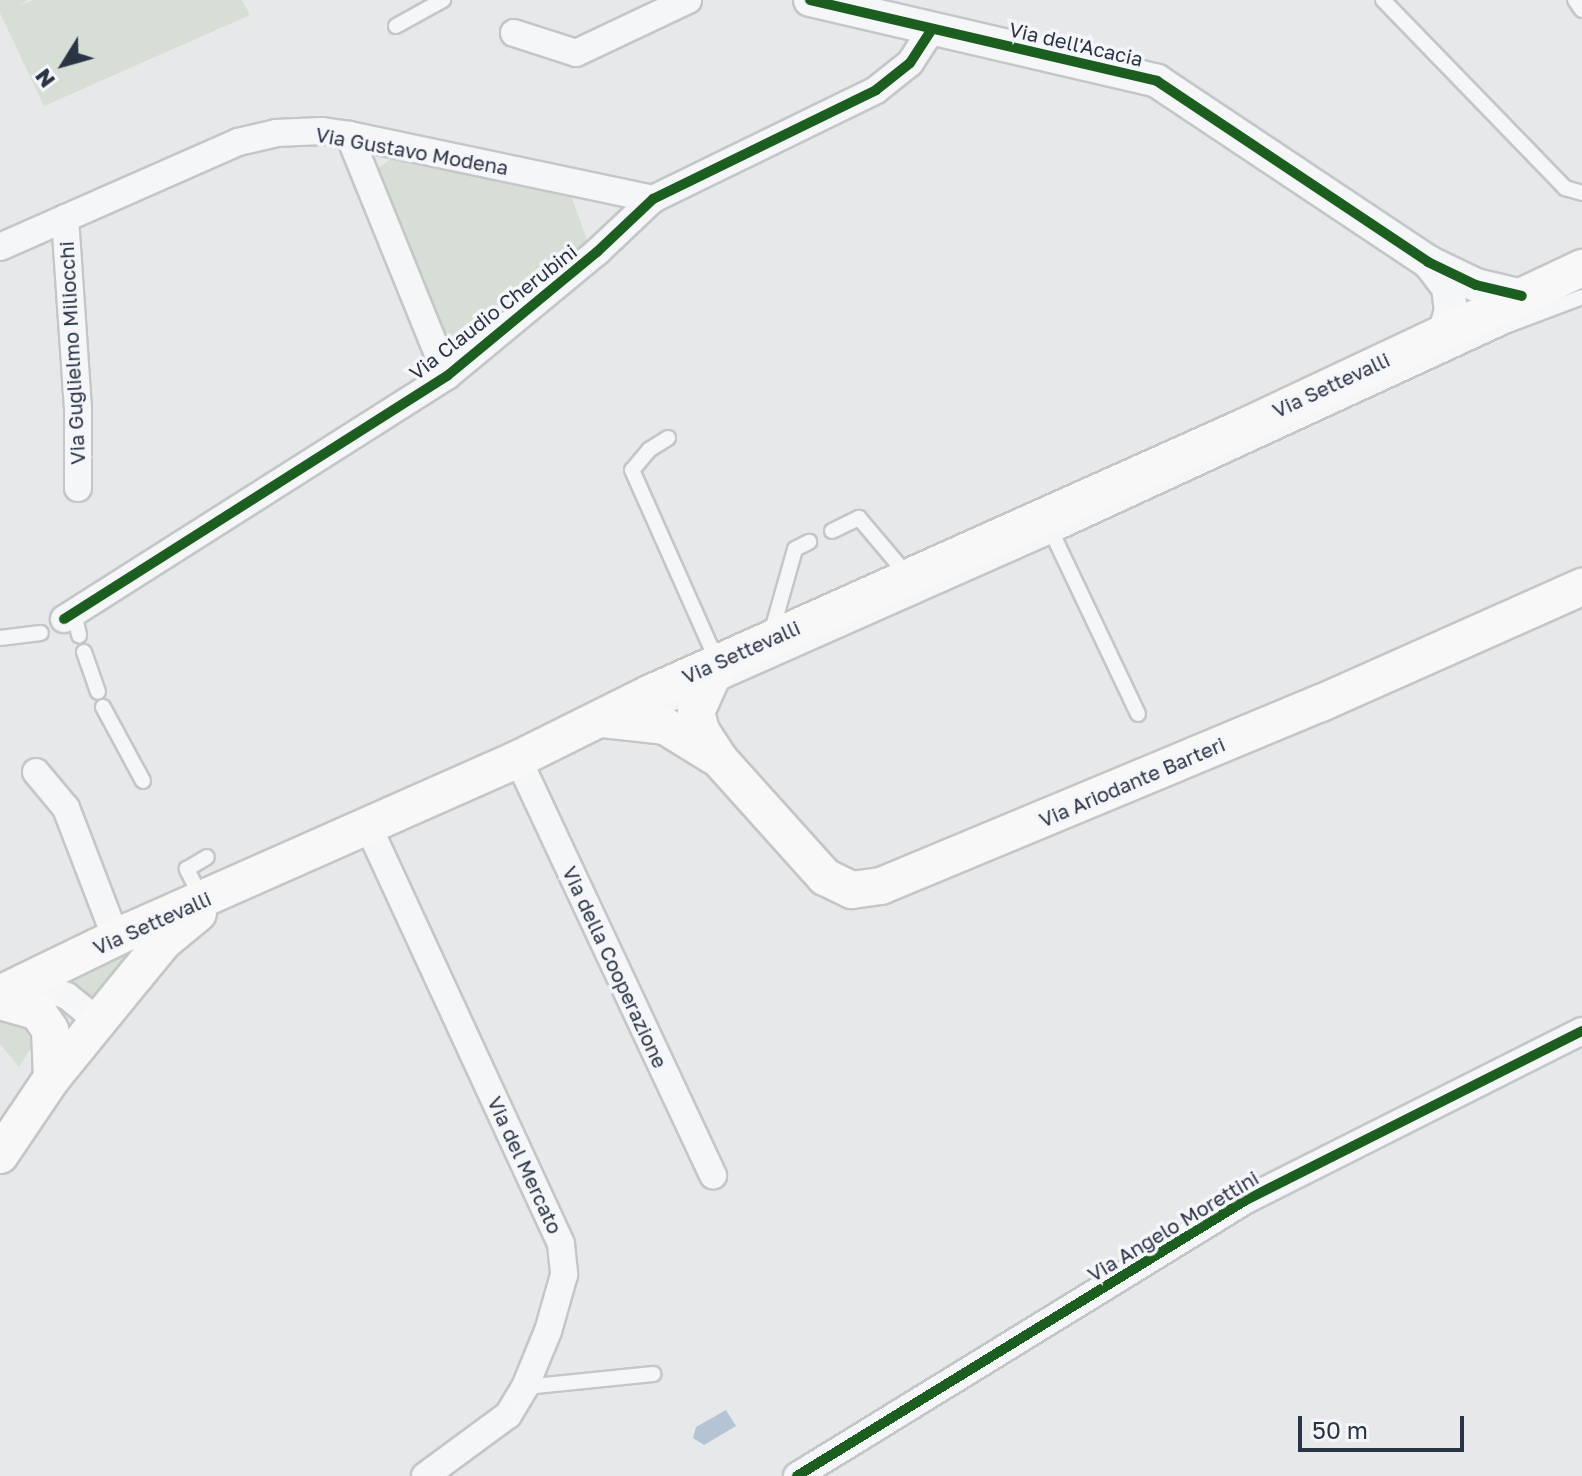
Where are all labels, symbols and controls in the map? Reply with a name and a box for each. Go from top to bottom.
street label: Via dell'Acacia [1007,17,1145,71]
north arrow [24,24,104,104]
text: N [29,64,60,94]
street label: Via Gustavo Modena [314,122,510,180]
street label: Via Claudio Cherubini [405,239,581,385]
street label: Via Guglielmo Miliocchi [54,241,90,465]
street label: Via Settevalli [1269,347,1393,423]
street label: Via Settevalli [678,615,804,689]
street label: Via Ariodante Barteri [1035,732,1229,832]
street label: Via della Cooperazione [558,862,672,1072]
street label: Via Settevalli [89,886,215,960]
street label: Via del Mercato [483,1093,567,1237]
street label: Via Angelo Morettini [1083,1165,1263,1287]
scale bar [1302,1400,1468,1450]
text: 50 m [1312,1415,1368,1444]

